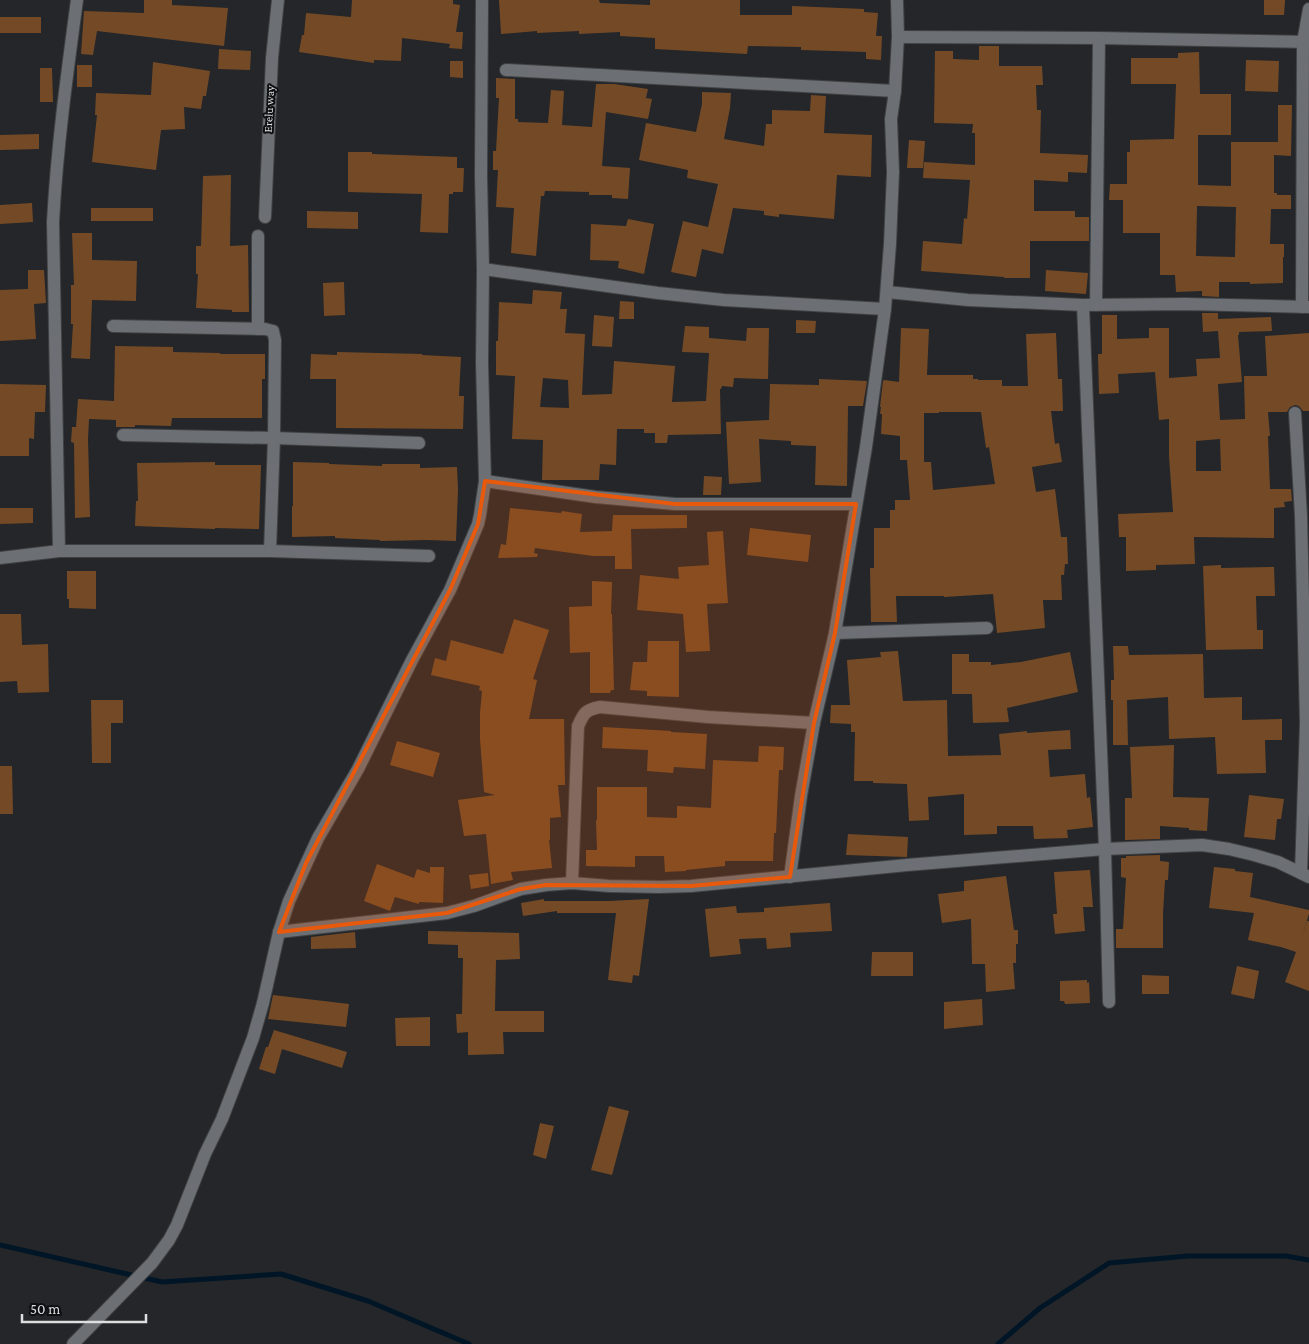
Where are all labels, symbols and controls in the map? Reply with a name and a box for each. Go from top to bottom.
street label: Erelu way [261,85,277,133]
scale bar [22,1292,146,1324]
text: 50 m [30,1301,60,1317]

